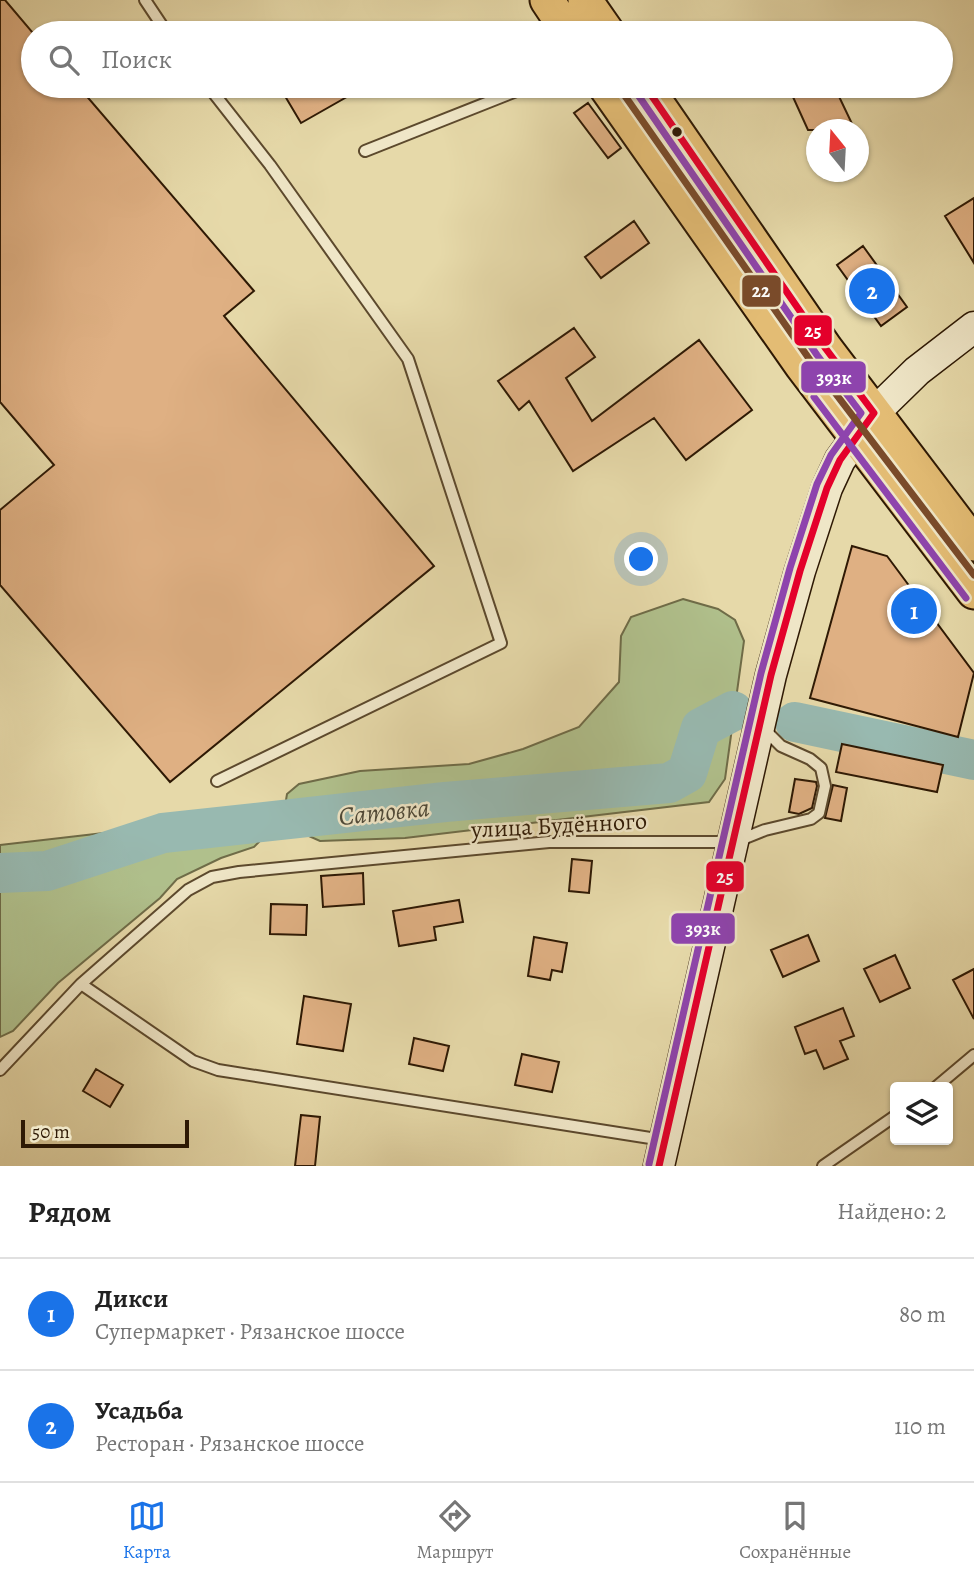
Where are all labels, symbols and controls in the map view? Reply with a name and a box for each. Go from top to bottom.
search box [21,21,953,98]
icon: search [45,41,83,79]
text: Поиск [101,42,172,77]
north arrow [806,119,869,182]
unlabelled marker [670,125,684,139]
pin: 2 [849,265,895,317]
line badge: 22 [741,274,782,308]
text: 22 [752,278,770,304]
line badge: 25 [793,314,833,347]
text: 25 [804,318,822,344]
line badge: 393к [800,360,867,394]
text: 393к [816,365,852,391]
your location [624,542,658,576]
pin: 1 [891,585,937,637]
water label: Сатовка [337,790,431,834]
street label: улица Будённого [469,804,648,846]
line badge: 25 [705,860,745,893]
text: 25 [716,864,734,890]
line badge: 393к [670,912,736,945]
text: 393к [685,916,721,942]
map controls [890,1082,953,1145]
button: layers [890,1082,953,1145]
scale bar [21,1117,189,1149]
text: 50 m [32,1119,70,1145]
text: Рядом [28,1192,111,1232]
text: Найдено: 2 [837,1196,946,1227]
text: Дикси [95,1281,168,1316]
text: 1 [47,1299,55,1330]
text: 80 m [899,1299,946,1330]
text: Супермаркет · Рязанское шоссе [95,1316,405,1347]
text: Усадьба [95,1393,183,1428]
text: 2 [45,1411,57,1442]
text: 110 m [894,1411,946,1442]
text: Ресторан · Рязанское шоссе [95,1428,365,1459]
tab: Карта [123,1497,171,1565]
tab: Маршрут [416,1497,493,1565]
tab: Сохранённые [739,1497,851,1565]

